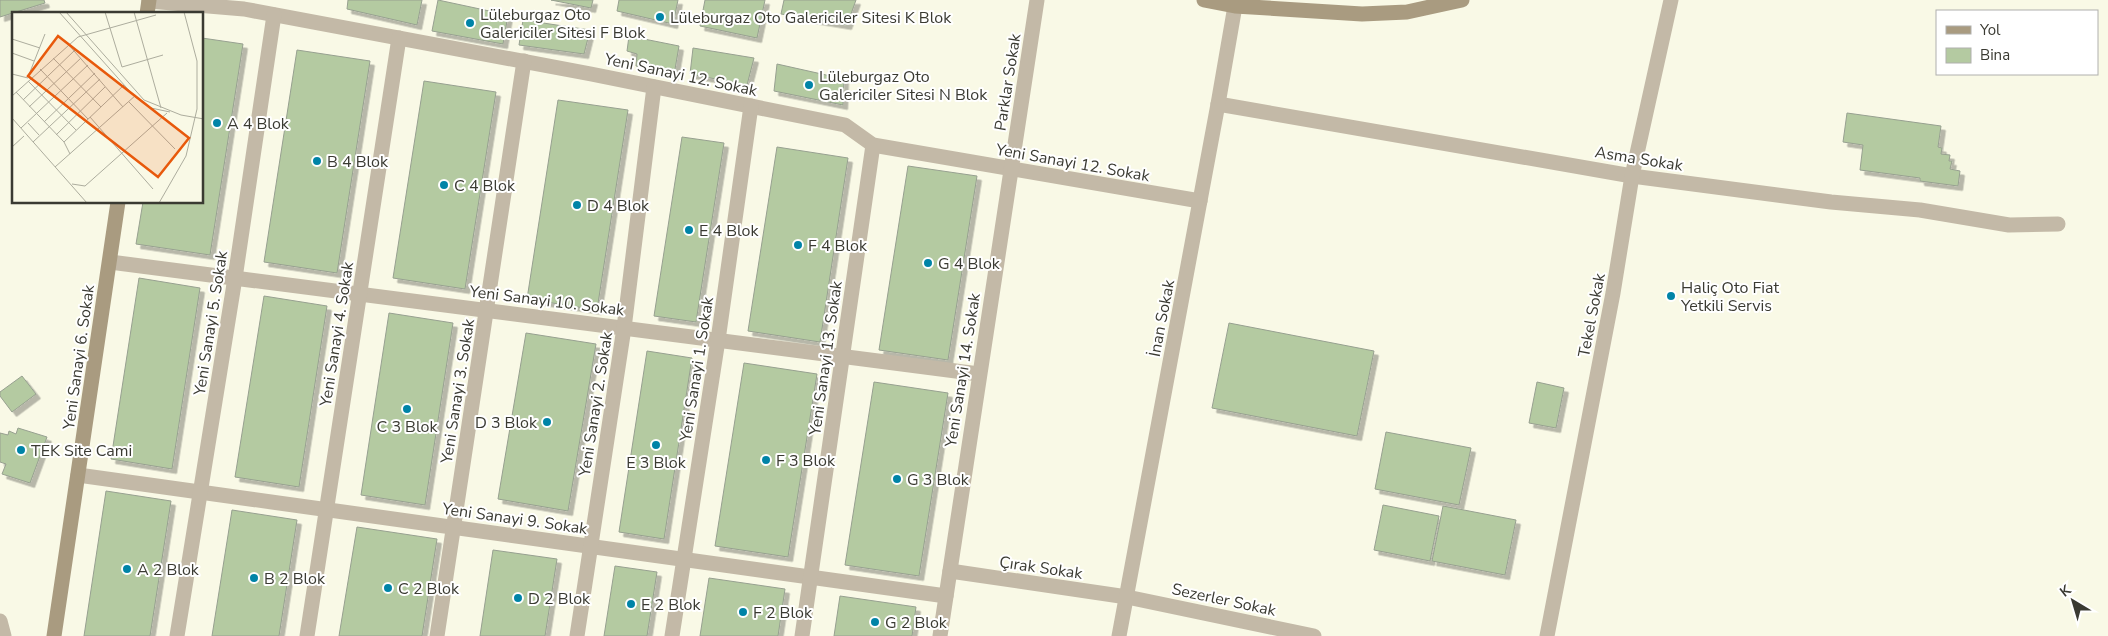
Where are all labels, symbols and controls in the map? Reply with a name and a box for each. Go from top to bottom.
place label: Lüleburgaz Oto Galericiler Sitesi F Blok [480,4,646,44]
place label: Lüleburgaz Oto Galericiler Sitesi K Blok [670,7,952,29]
legend [1936,10,2098,75]
marker: Lüleburgaz Oto Galericiler Sitesi K Blok [654,11,666,23]
inset map [12,12,204,204]
marker: Lüleburgaz Oto Galericiler Sitesi F Blok [464,17,476,29]
text: Yol [1979,20,2001,40]
street label: Parklar Sokak [989,31,1027,132]
text: Bina [1980,45,2010,65]
street label: Yeni Sanayi 12. Sokak [601,48,760,102]
place label: Lüleburgaz Oto Galericiler Sitesi N Blok [819,66,988,106]
marker: Lüleburgaz Oto Galericiler Sitesi N Blok [803,79,815,91]
place label: A 4 Blok [227,113,290,135]
marker: A 4 Blok [211,117,223,129]
street label: Yeni Sanayi 12. Sokak [993,138,1152,188]
street label: Asma Sokak [1593,141,1685,177]
place label: B 4 Blok [327,151,389,173]
marker: B 4 Blok [311,155,323,167]
place label: C 4 Blok [454,175,516,197]
marker: C 4 Blok [438,179,450,191]
place label: D 4 Blok [587,195,650,217]
marker: D 4 Blok [571,199,583,211]
place label: E 4 Blok [699,220,760,242]
marker: E 4 Blok [683,224,695,236]
place label: F 4 Blok [808,235,868,257]
marker: F 4 Blok [792,239,804,251]
street label: Yeni Sanayi 5. Sokak [189,248,233,398]
place label: G 4 Blok [938,253,1001,275]
marker: G 4 Blok [922,257,934,269]
street label: Yeni Sanayi 4. Sokak [315,259,359,409]
street label: Tekel Sokak [1573,270,1611,359]
street label: İnan Sokak [1144,277,1180,359]
place label: Haliç Oto Fiat Yetkili Servis [1680,277,1779,317]
street label: Yeni Sanayi 13. Sokak [804,279,848,438]
street label: Yeni Sanayi 10. Sokak [467,280,626,322]
street label: Yeni Sanayi 6. Sokak [58,282,100,432]
marker: Haliç Oto Fiat Yetkili Servis [1665,290,1677,302]
street label: Yeni Sanayi 14. Sokak [940,291,986,450]
street label: Yeni Sanayi 1. Sokak [675,294,719,444]
street label: Yeni Sanayi 3. Sokak [436,316,480,466]
street label: Yeni Sanayi 2. Sokak [574,329,618,479]
marker: C 3 Blok [401,403,413,415]
place label: D 3 Blok [475,412,538,434]
place label: C 3 Blok [377,416,438,438]
marker: D 3 Blok [541,416,553,428]
marker: E 3 Blok [650,439,662,451]
place label: TEK Site Cami [31,440,132,462]
marker: TEK Site Cami [15,444,27,456]
place label: F 3 Blok [776,450,836,472]
place label: E 3 Blok [626,452,687,474]
marker: F 3 Blok [760,454,772,466]
place label: G 3 Blok [907,469,970,491]
marker: G 3 Blok [891,473,903,485]
street label: Yeni Sanayi 9. Sokak [440,498,590,540]
street label: Çırak Sokak [998,551,1085,585]
place label: A 2 Blok [137,559,200,581]
marker: A 2 Blok [121,563,133,575]
place label: B 2 Blok [264,568,326,590]
marker: B 2 Blok [248,572,260,584]
north arrow [2048,576,2098,626]
place label: C 2 Blok [398,578,460,600]
street label: Sezerler Sokak [1170,578,1279,622]
text: K [2056,580,2075,601]
marker: C 2 Blok [382,582,394,594]
place label: D 2 Blok [528,588,591,610]
marker: D 2 Blok [512,592,524,604]
place label: E 2 Blok [641,594,702,616]
marker: E 2 Blok [625,598,637,610]
place label: F 2 Blok [753,602,813,624]
marker: F 2 Blok [737,606,749,618]
place label: G 2 Blok [885,612,948,634]
marker: G 2 Blok [869,616,881,628]

